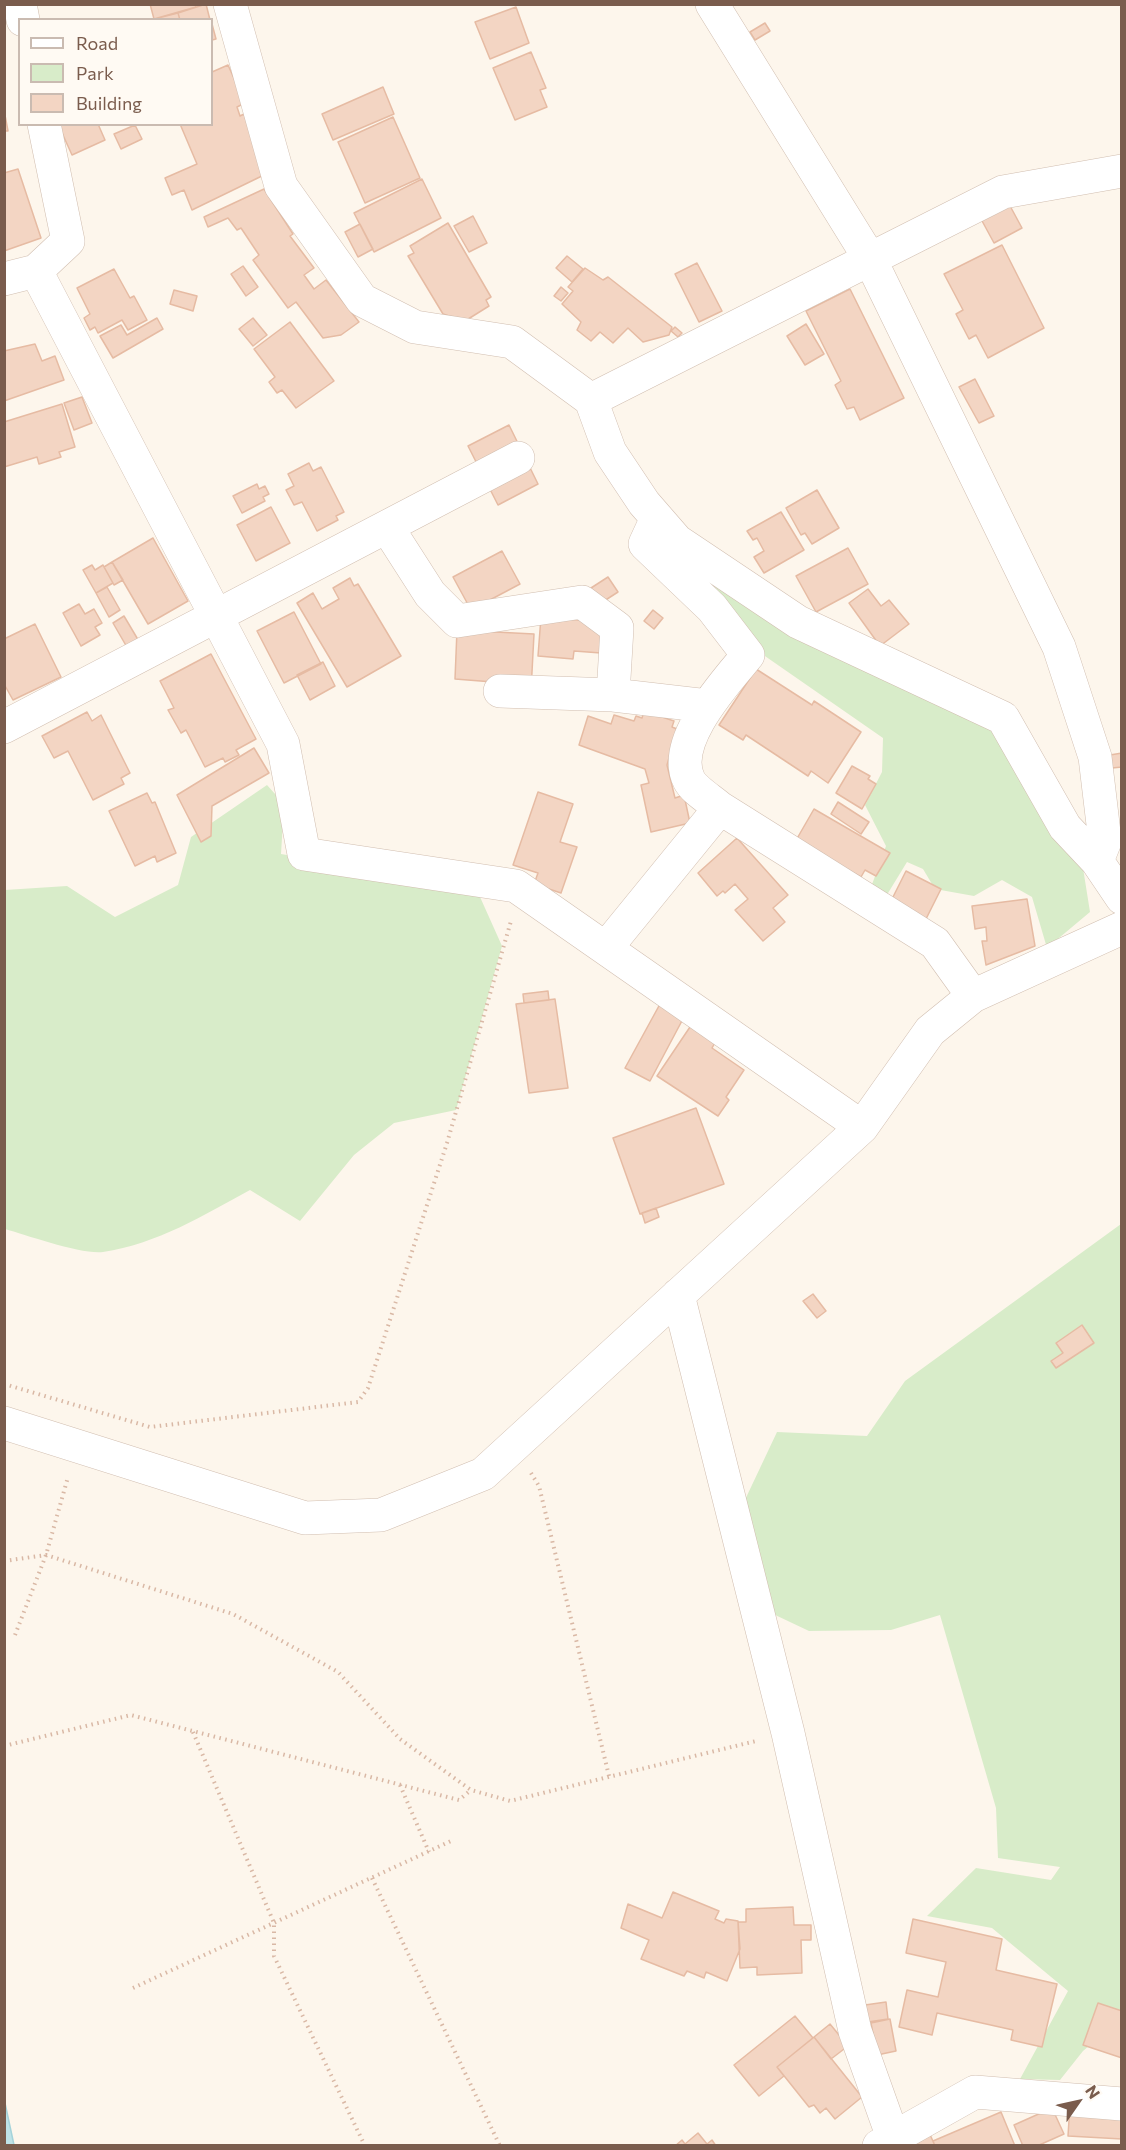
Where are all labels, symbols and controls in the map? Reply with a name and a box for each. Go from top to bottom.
legend [18,18,213,126]
text: Road [76,32,118,54]
text: Park [76,62,114,84]
text: Building [76,92,142,114]
north arrow [1048,2072,1108,2132]
text: N [1082,2081,1105,2102]

